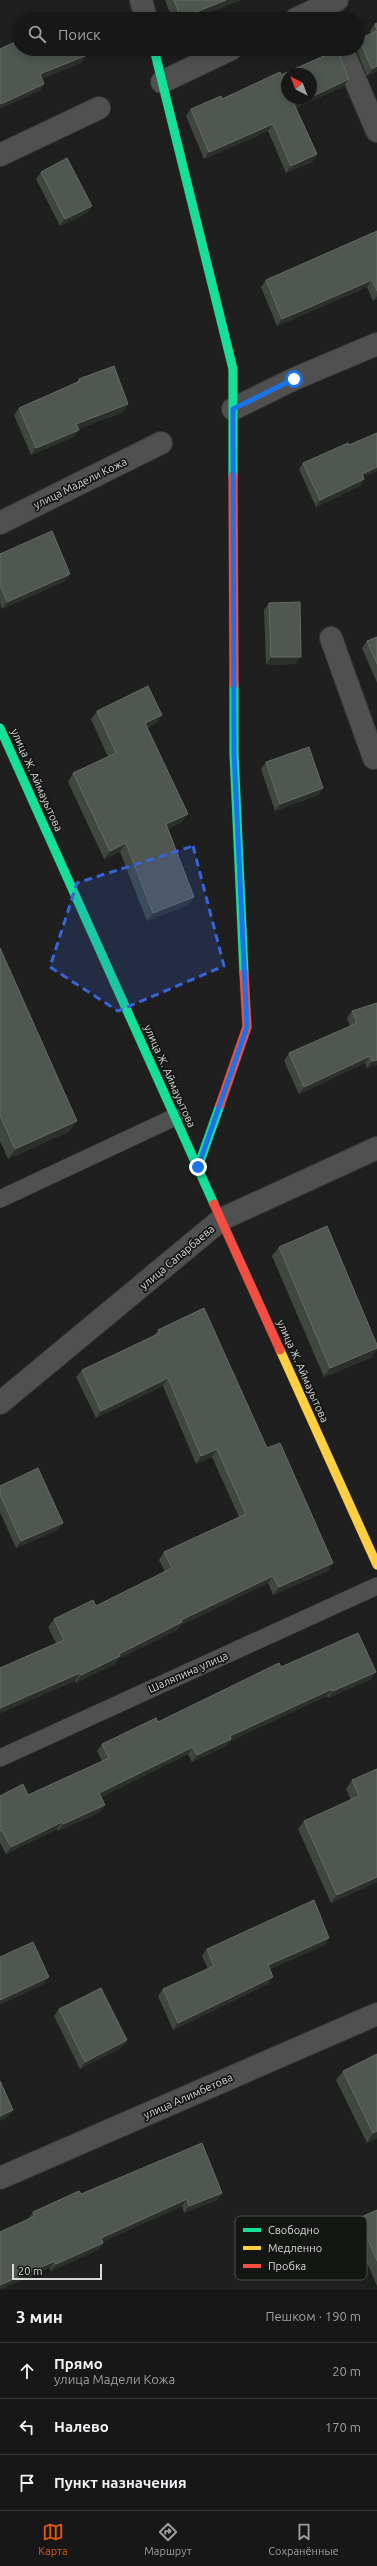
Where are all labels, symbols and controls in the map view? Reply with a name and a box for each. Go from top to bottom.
search box [12,12,365,56]
icon: search [26,23,48,45]
text: Поиск [58,26,101,43]
north arrow [281,68,317,104]
route start [285,370,303,388]
street label: улица Мадели Кожа [31,455,129,511]
street label: улица Ж. Аймауытова [9,727,65,833]
street label: улица Ж. Аймауытова [142,1023,198,1129]
route end [189,1158,207,1176]
street label: улица Сапарбаева [137,1222,217,1292]
street label: улица Ж. Аймауытова [275,1318,331,1424]
street label: Шаляпина улица [146,1649,230,1695]
street label: улица Алимбетова [141,2071,235,2121]
legend [235,2216,367,2280]
text: Свободно [268,2224,319,2236]
text: Медленно [268,2242,322,2254]
text: Пробка [268,2260,306,2272]
scale bar [12,2262,102,2281]
text: 20 m [18,2265,42,2277]
text: 3 мин [16,2307,63,2326]
text: Пешком · 190 m [265,2309,361,2323]
text: Прямо [54,2355,103,2372]
icon: ahead [16,2360,38,2382]
text: 20 m [332,2364,361,2378]
text: улица Мадели Кожа [54,2372,175,2386]
icon: left [16,2416,38,2438]
text: Налево [54,2418,109,2435]
text: 170 m [325,2420,361,2434]
icon: arrive [16,2472,38,2494]
text: Пункт назначения [54,2474,187,2491]
tab: Карта [38,2521,68,2557]
tab: Маршрут [144,2521,192,2557]
tab: Сохранённые [268,2521,339,2557]

